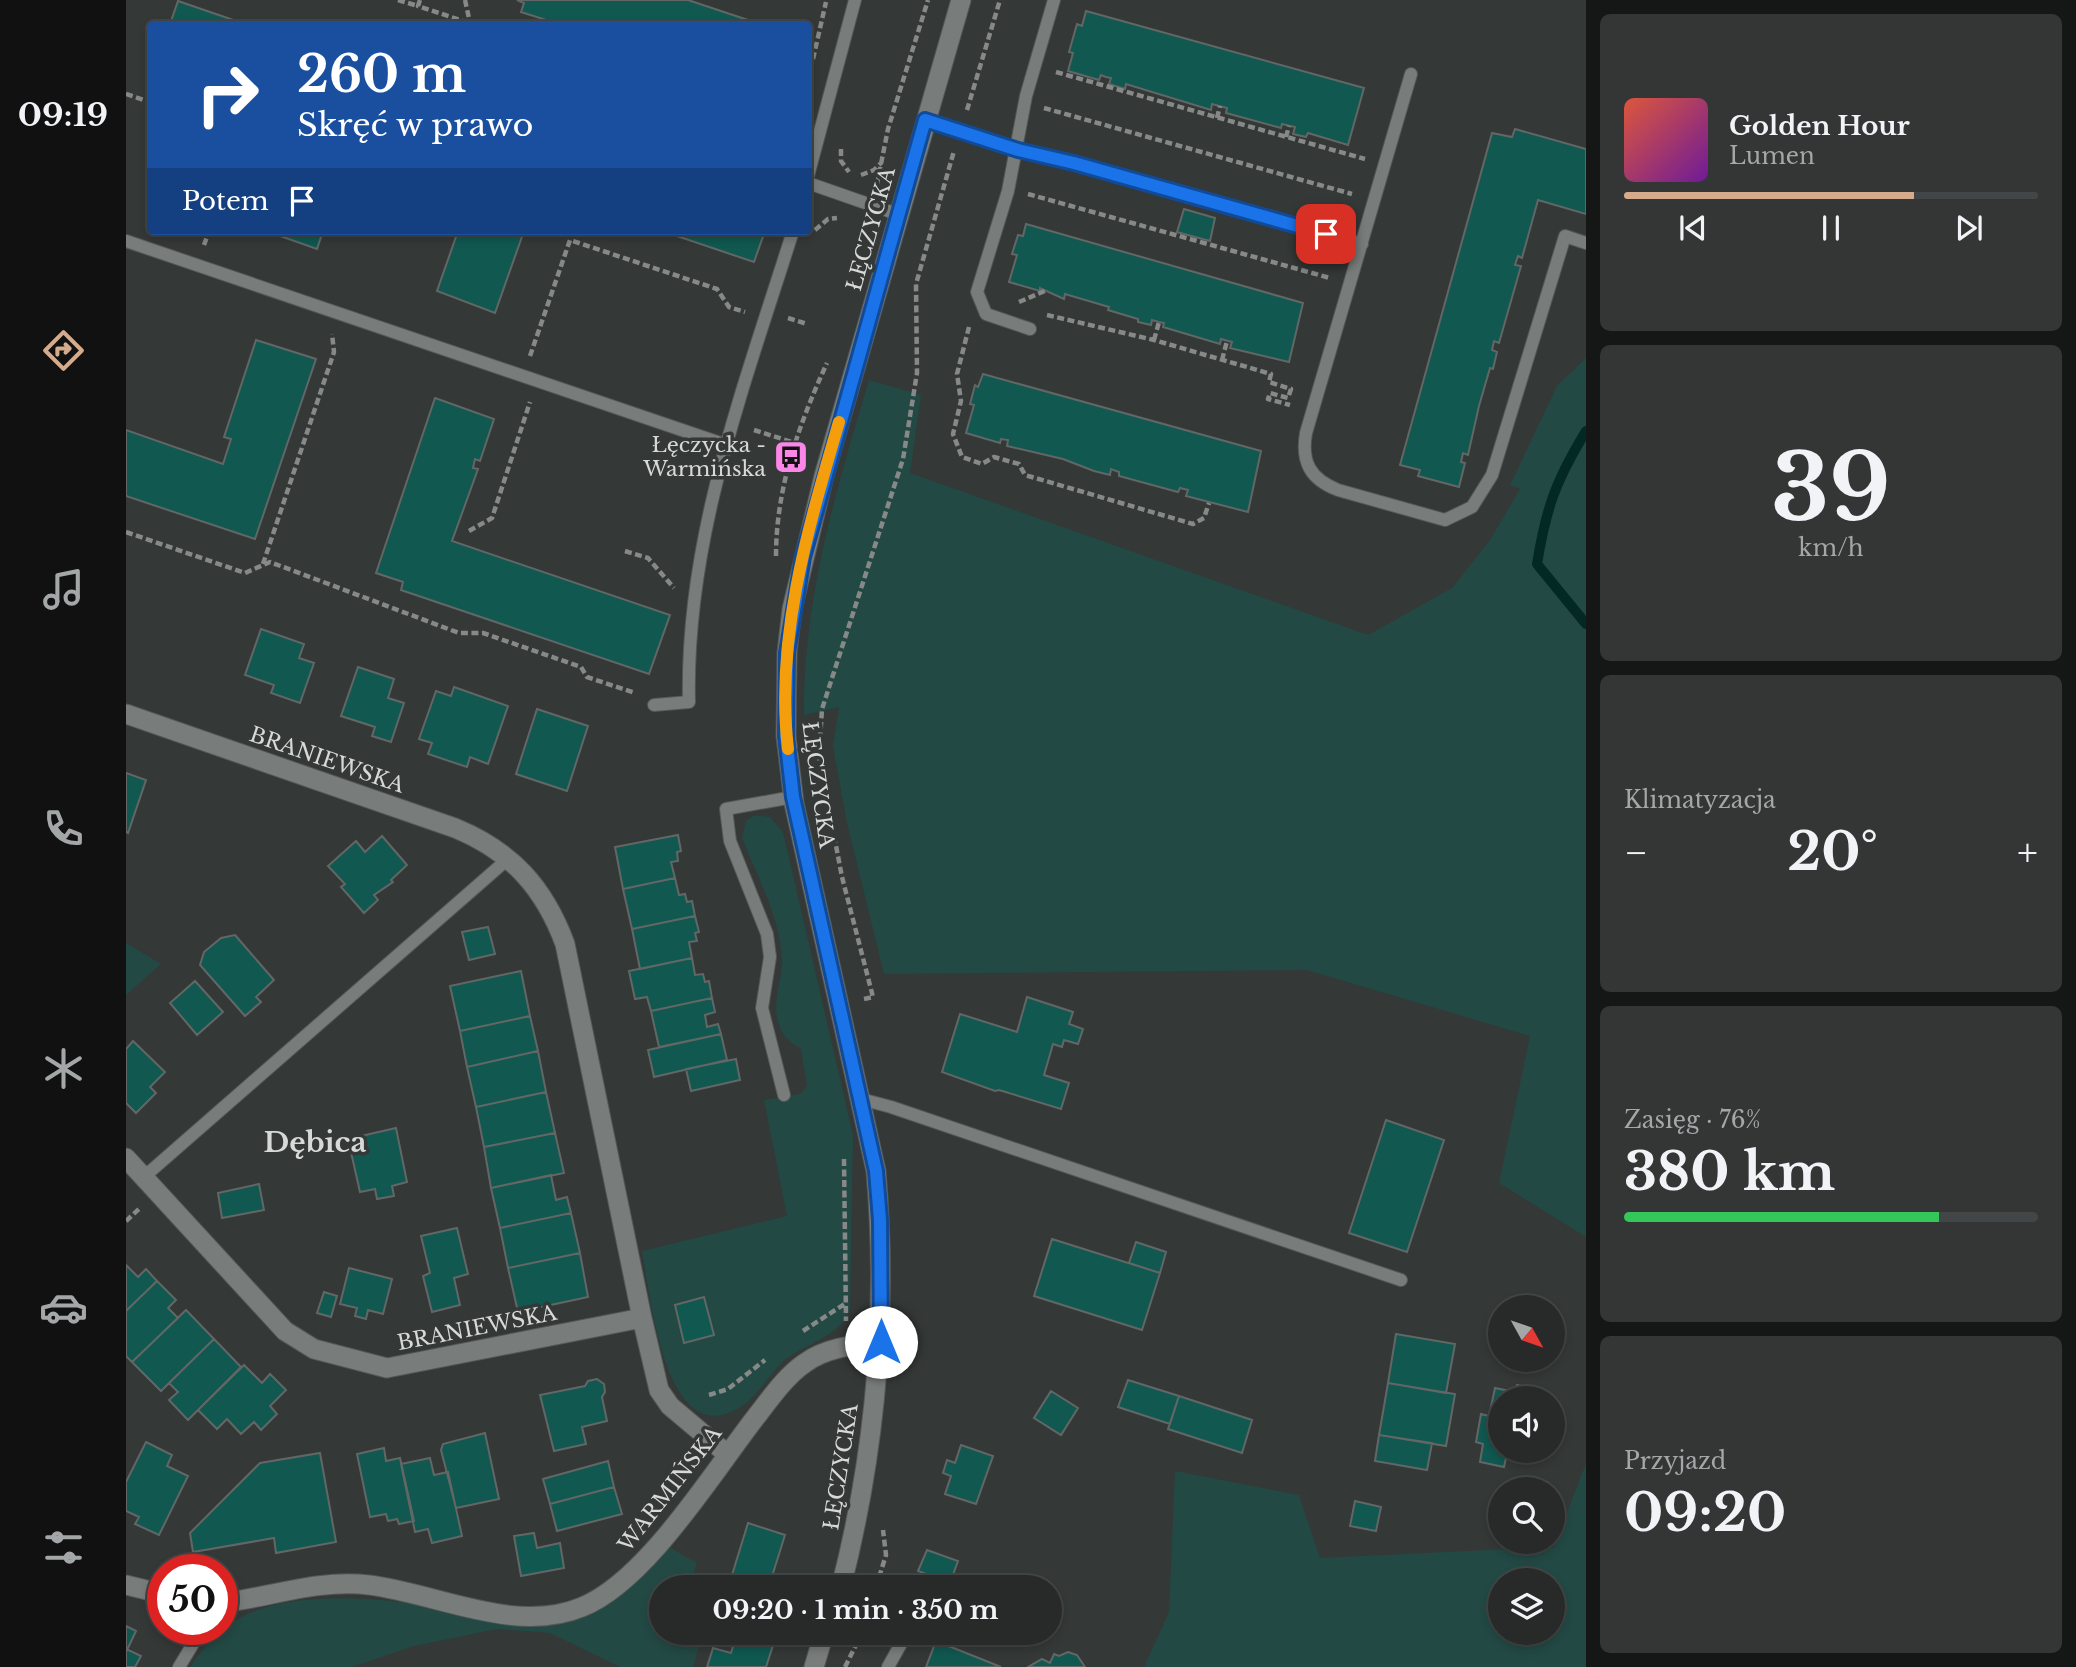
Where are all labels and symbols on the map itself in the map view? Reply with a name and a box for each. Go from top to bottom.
street label: ŁĘCZYCKA [841,163,901,294]
pin [1296,204,1356,264]
place label: Łęczycka - Warmińska [642,432,766,482]
bus stop icon: Łęczycka - Warmińska [772,438,810,476]
street label: ŁĘCZYCKA [796,720,840,851]
street label: BRANIEWSKA [246,721,409,799]
district label: Dębica [264,1125,366,1160]
north arrow [1488,1295,1564,1372]
street label: BRANIEWSKA [395,1300,560,1356]
position arrow [844,1305,918,1379]
street label: ŁĘCZYCKA [818,1401,864,1532]
street label: WARMIŃSKA [612,1420,728,1558]
speed limit sign: 50 [147,1554,238,1645]

